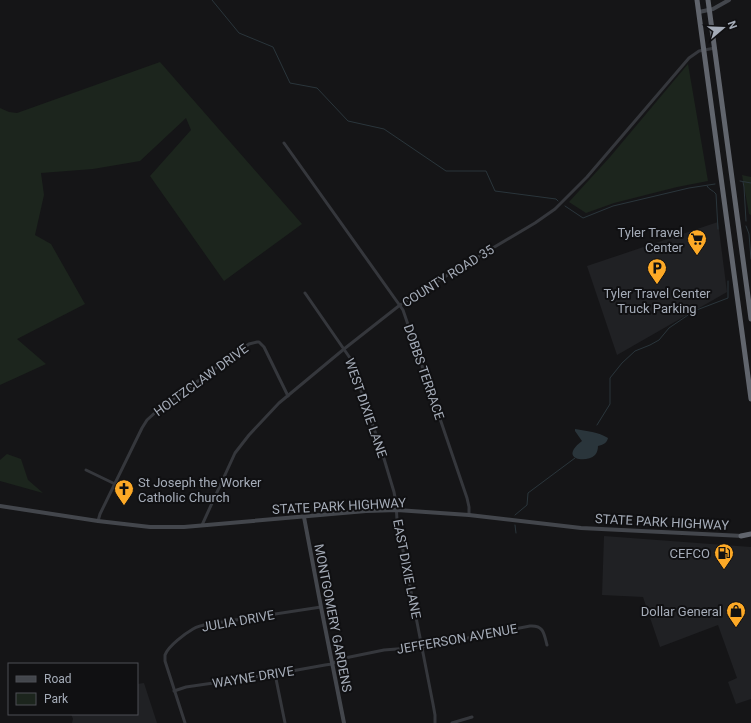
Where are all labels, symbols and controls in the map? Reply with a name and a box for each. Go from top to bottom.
north arrow [703,8,743,48]
text: N [725,19,739,31]
place label: Tyler Travel Center [617,225,684,255]
supermarket icon: Tyler Travel Center [686,228,708,256]
street label: COUNTY ROAD 35 [399,242,497,310]
parking icon: Tyler Travel Center Truck Parking [646,257,668,285]
place label: Tyler Travel Center Truck Parking [604,286,711,316]
street label: DOBBS TERRACE [401,322,447,422]
street label: HOLTZCLAW DRIVE [151,341,251,419]
street label: WEST DIXIE LANE [342,356,390,460]
place label: St Joseph the Worker Catholic Church [138,475,262,505]
church icon: St Joseph the Worker Catholic Church [113,478,135,506]
street label: STATE PARK HIGHWAY [272,495,407,517]
street label: STATE PARK HIGHWAY [595,511,730,533]
street label: EAST DIXIE LANE [390,518,424,620]
fuel station icon: CEFCO [713,542,735,570]
street label: MONTGOMERY GARDENS [311,543,355,694]
place label: CEFCO [670,546,710,561]
shop icon: Dollar General [725,600,747,628]
place label: Dollar General [641,604,722,619]
street label: JULIA DRIVE [200,607,276,635]
street label: JEFFERSON AVENUE [396,621,518,657]
legend [8,663,138,715]
street label: WAYNE DRIVE [211,663,295,691]
text: Road [44,672,72,686]
text: Park [44,692,69,706]

